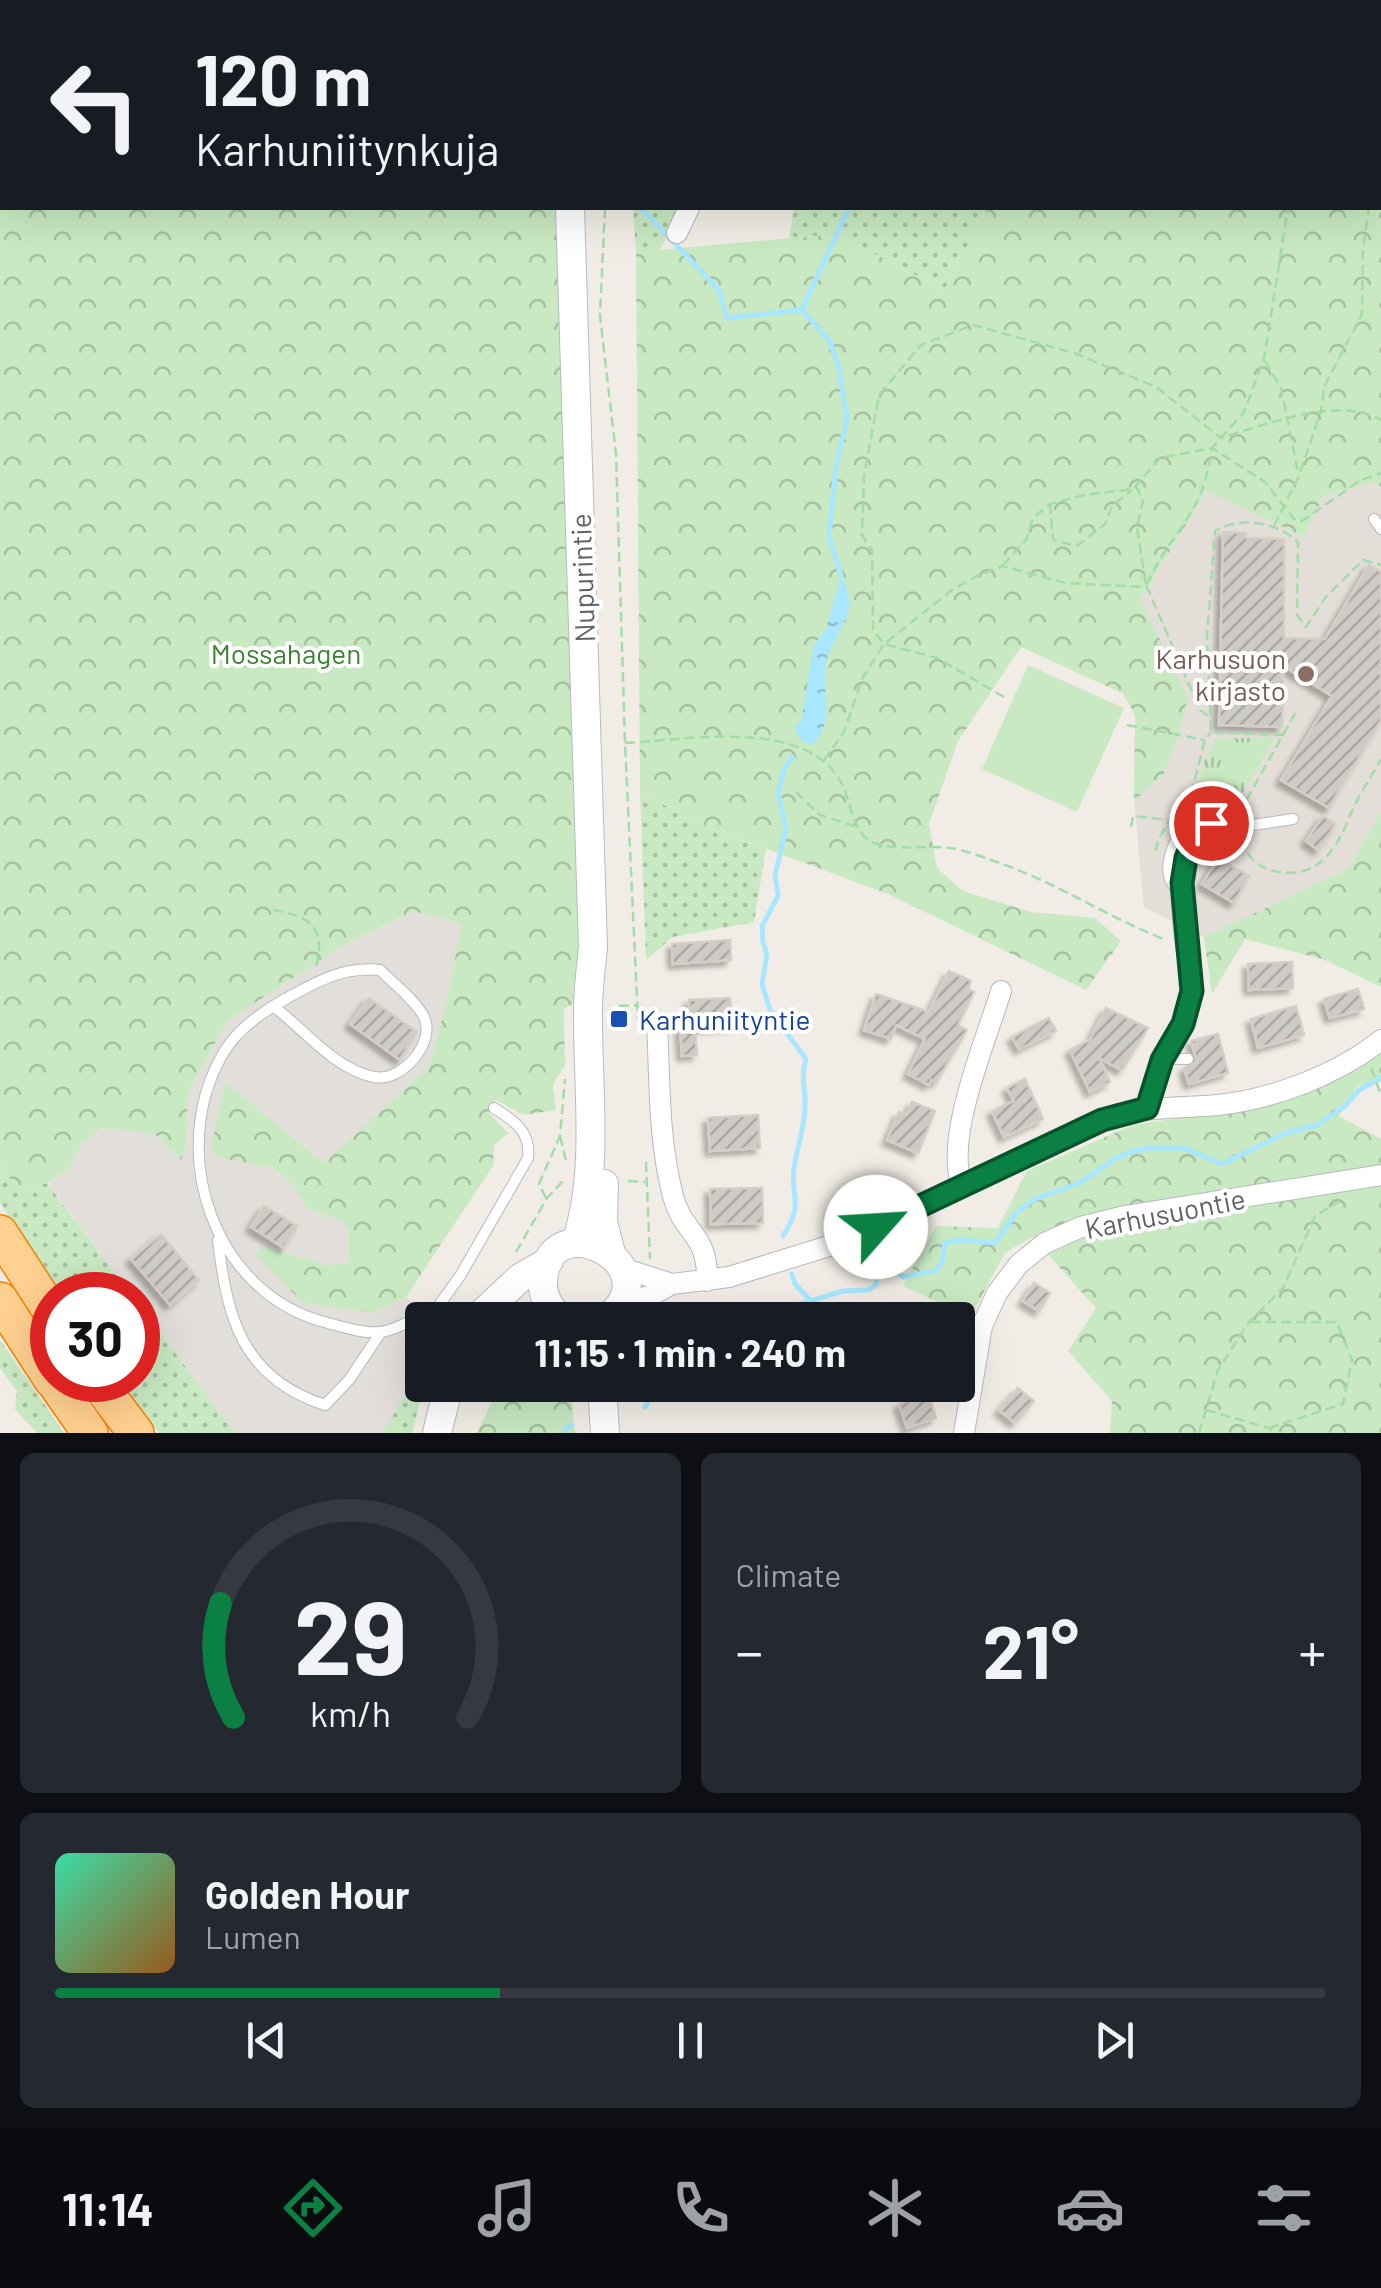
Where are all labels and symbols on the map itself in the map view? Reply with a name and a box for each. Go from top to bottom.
street label: Nupurintie [563,513,601,643]
park label: Mossahagen [211,636,361,670]
place label: Karhusuon kirjasto [1155,641,1286,707]
marker: Karhusuon kirjasto [1295,663,1317,685]
pin [1169,781,1254,866]
place label: Karhuniityntie [639,1002,811,1036]
marker: Karhuniityntie [608,1008,630,1030]
position arrow [824,1175,928,1279]
street label: Karhusuontie [1082,1181,1248,1245]
speed limit sign: 30 [30,1272,160,1402]

